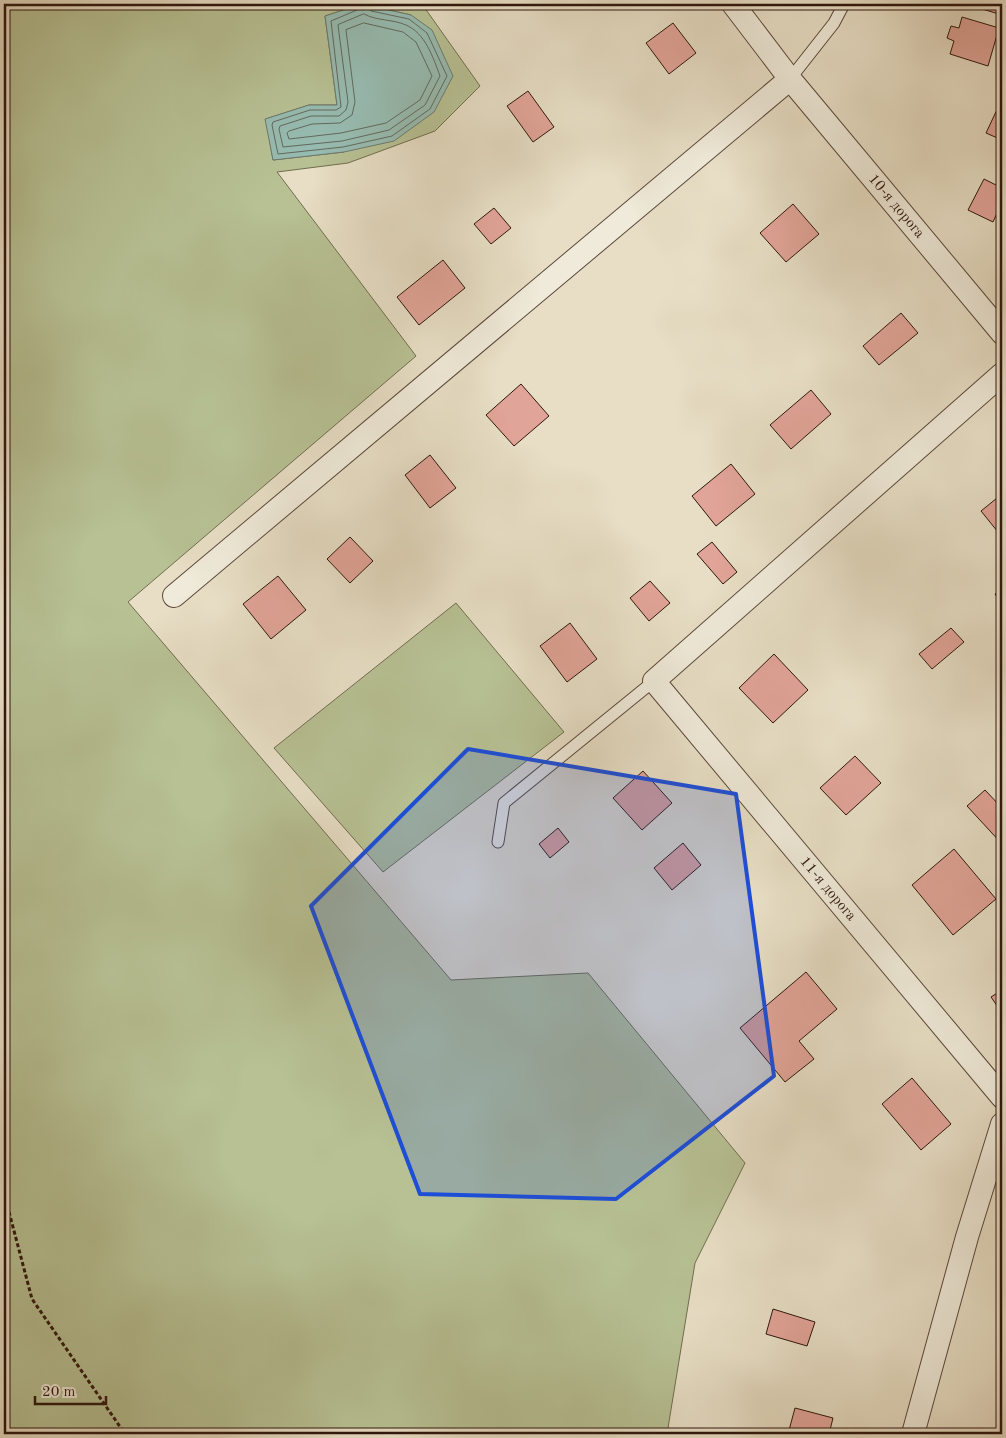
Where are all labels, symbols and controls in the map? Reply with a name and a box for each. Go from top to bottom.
street label: 10-я дорога [865,171,928,242]
street label: 11-я дорога [797,854,859,924]
scale bar [35,1373,106,1405]
text: 20 m [42,1385,76,1400]

